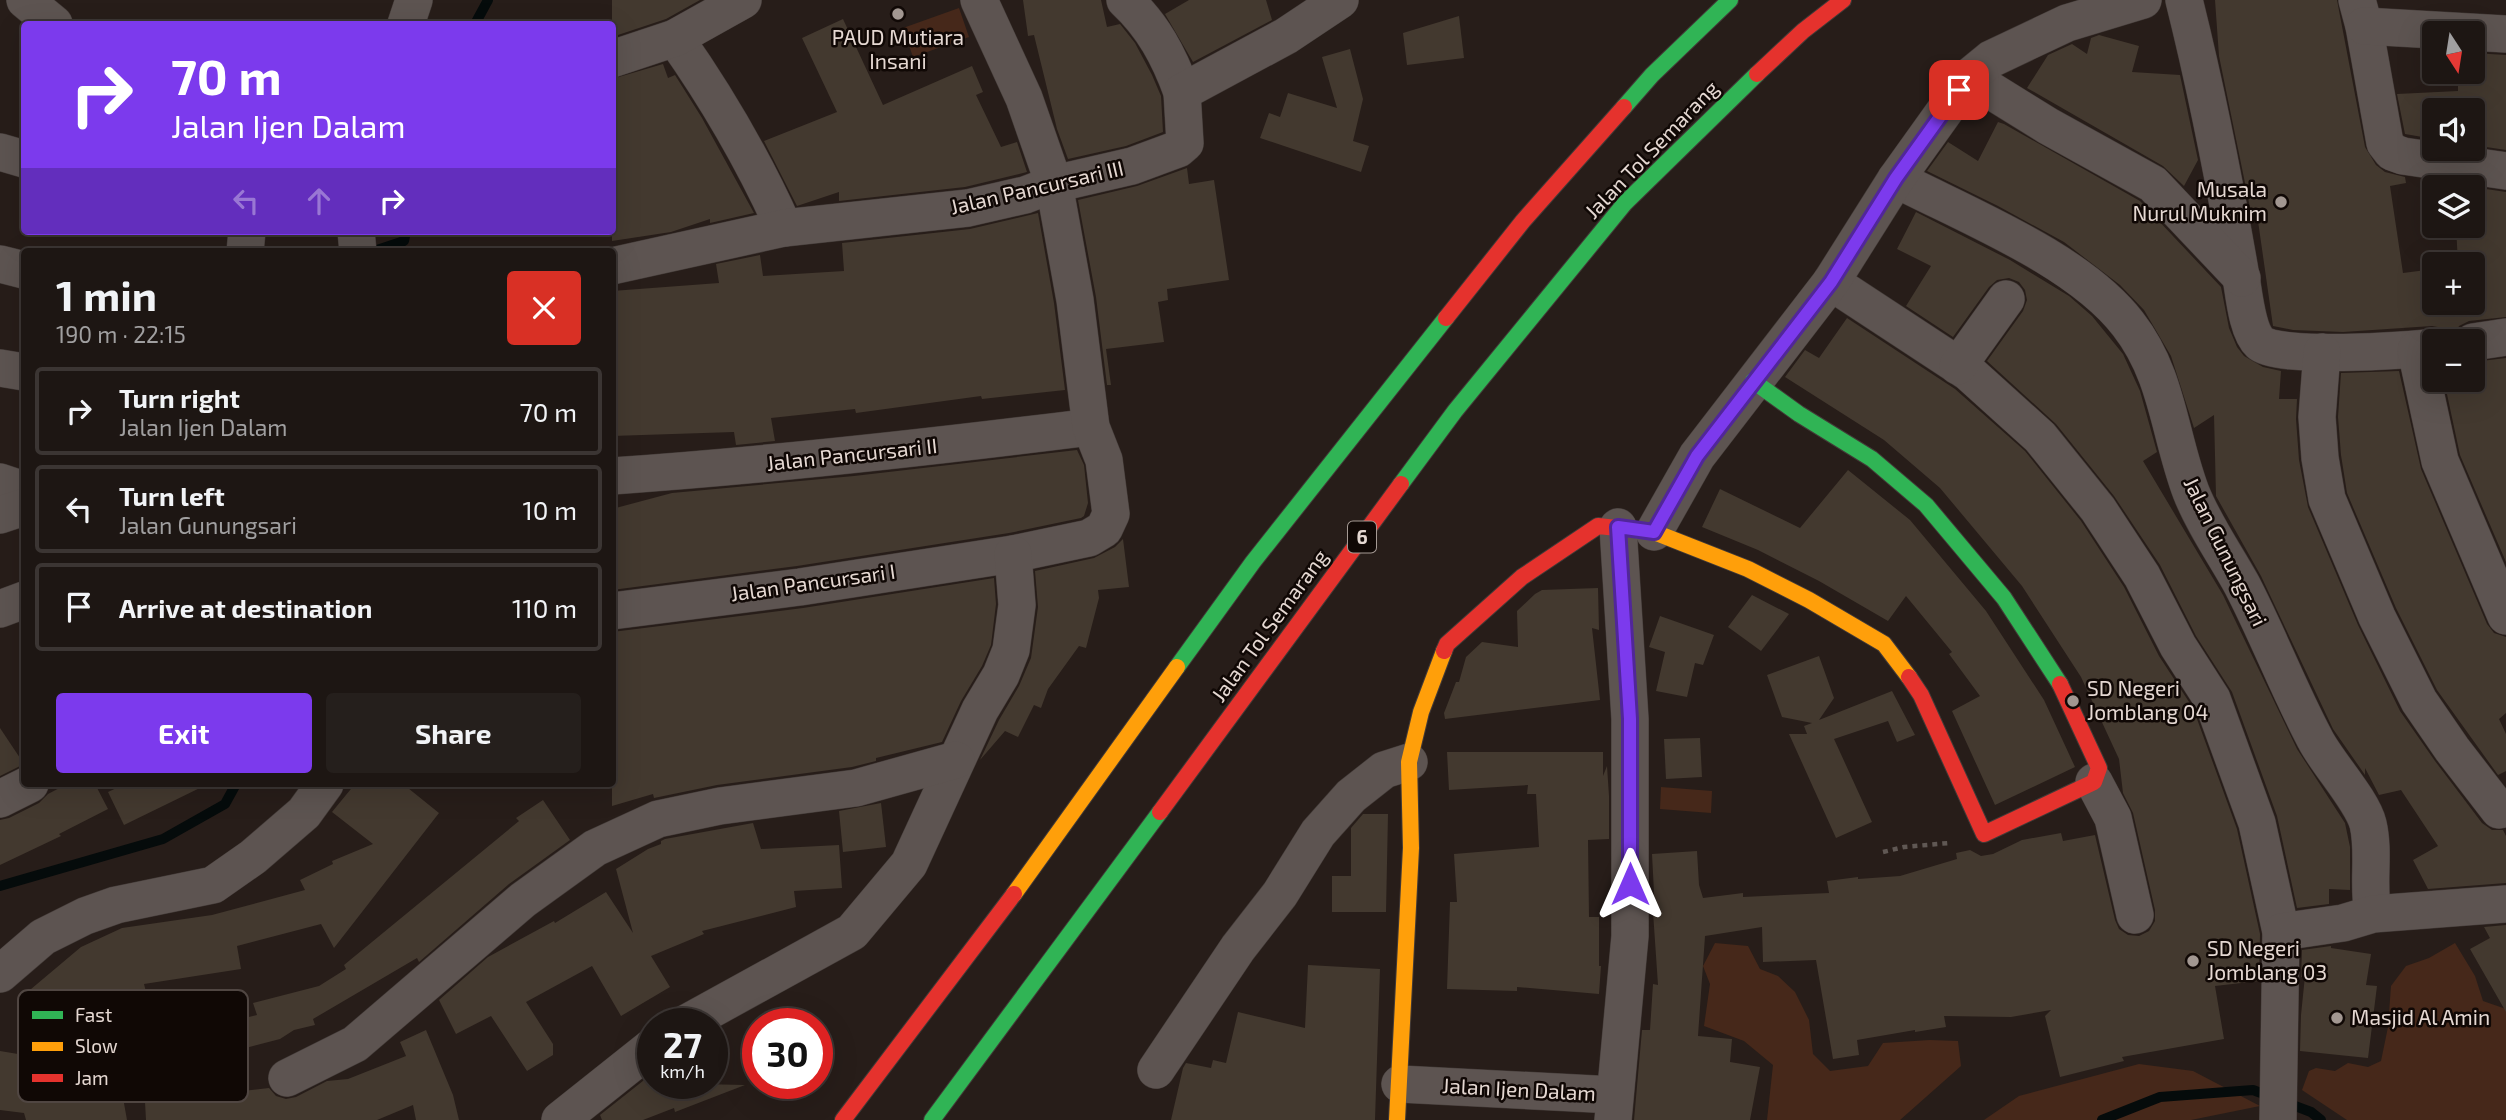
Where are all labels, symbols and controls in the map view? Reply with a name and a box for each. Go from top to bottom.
marker: PAUD Mutiara Insani [890,6,906,22]
north arrow [2422,21,2485,84]
map controls [2422,21,2485,392]
place label: PAUD Mutiara Insani [832,24,964,73]
text: 70 m [171,46,282,105]
icon: right [56,49,147,140]
pin [1929,60,1989,120]
icon: arrive [1940,71,1978,109]
street label: Jalan Tol Semarang [1579,75,1723,223]
button: sound [2422,98,2485,161]
text: Jalan Ijen Dalam [171,106,405,144]
street label: Jalan Pancursari III [948,154,1126,219]
button: layers [2422,175,2485,238]
place label: Musala Nurul Muknim [2133,176,2267,225]
icon: left [227,182,265,220]
icon: ahead [300,182,338,220]
icon: right [373,182,411,220]
marker: Musala Nurul Muknim [2273,194,2289,210]
button: + [2422,252,2485,315]
text: 1 min [56,269,157,319]
button: close [507,271,581,345]
text: 190 m · 22:15 [56,320,186,348]
button: − [2422,329,2485,392]
text: Turn right [119,382,240,413]
icon: right [60,392,98,430]
text: 70 m [519,396,577,427]
text: Jalan Ijen Dalam [119,413,288,441]
street label: Jalan Pancursari II [765,432,938,475]
street label: Jalan Gunungsari [2180,473,2273,630]
text: Turn left [119,480,225,511]
icon: left [60,490,98,528]
text: 10 m [522,494,577,525]
text: Jalan Gunungsari [119,511,297,539]
road number: 6 [1348,522,1376,552]
street label: Jalan Tol Semarang [1205,544,1333,706]
street label: Jalan Pancursari I [729,558,897,605]
icon: arrive [60,588,98,626]
text: Arrive at destination [119,592,372,623]
text: 110 m [512,592,577,623]
place label: SD Negeri Jomblang 04 [2087,675,2208,724]
button: Exit [56,693,312,773]
button: Share [326,693,581,773]
marker: SD Negeri Jomblang 04 [2065,693,2081,709]
position arrow [1593,847,1667,921]
place label: SD Negeri Jomblang 03 [2207,935,2327,984]
marker: SD Negeri Jomblang 03 [2185,953,2201,969]
legend [18,990,248,1102]
text: Fast [75,1003,112,1026]
place label: Masjid Al Amin [2351,1004,2490,1030]
speed limit sign: 30 [742,1008,833,1099]
marker: Masjid Al Amin [2329,1010,2345,1026]
text: 27 [663,1023,702,1065]
text: Slow [75,1034,118,1057]
text: km/h [660,1060,705,1082]
text: Jam [75,1066,109,1089]
street label: Jalan Ijen Dalam [1442,1072,1597,1106]

